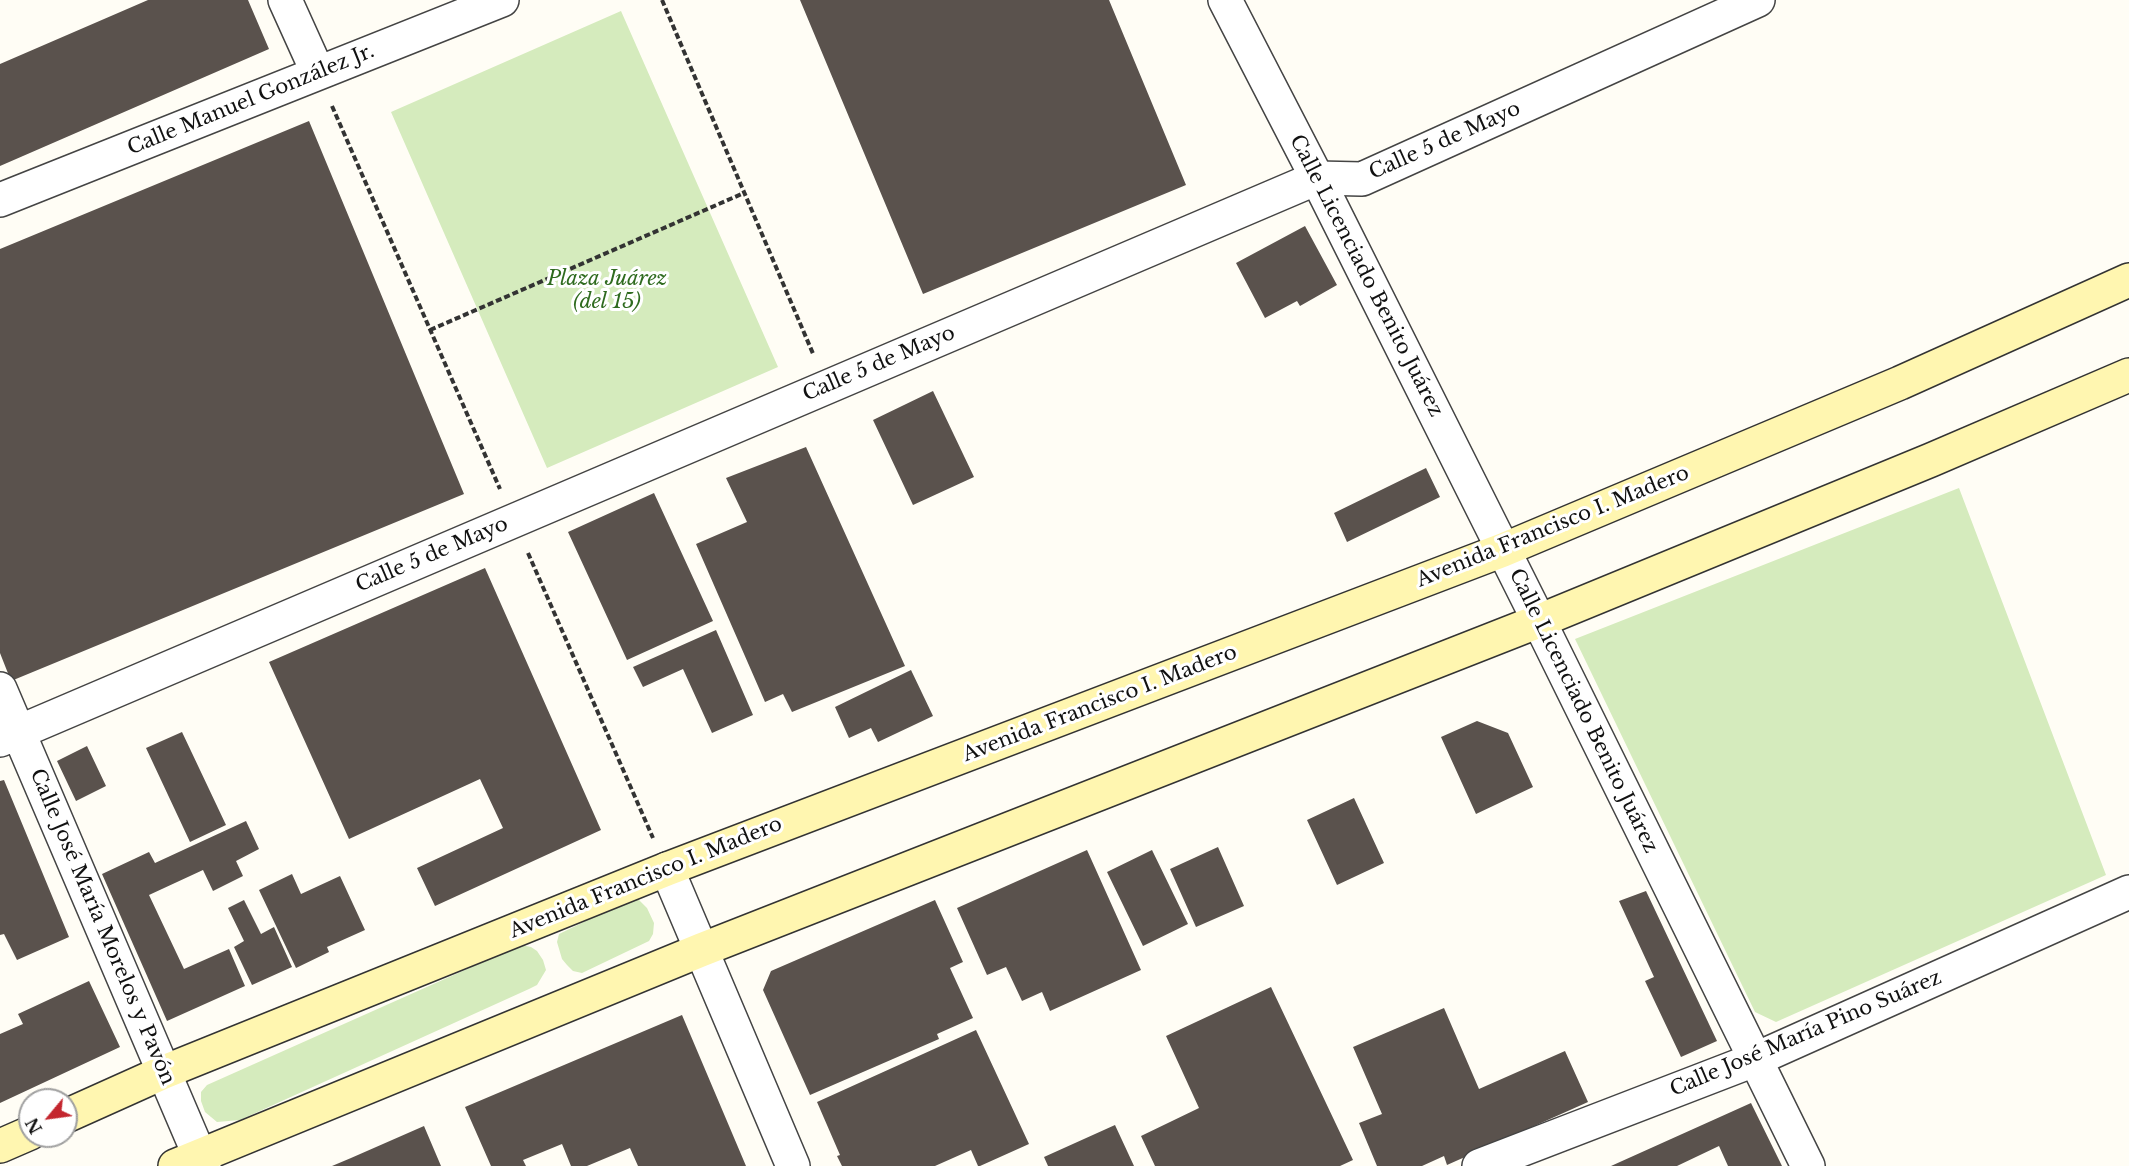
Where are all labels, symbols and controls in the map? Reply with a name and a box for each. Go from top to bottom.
street label: Calle Manuel González Jr. [124,39,378,161]
street label: Calle 5 de Mayo [1366,97,1524,185]
street label: Calle Licenciado Benito Juárez [1284,131,1448,421]
park label: Plaza Juárez (del 15) [547,267,667,314]
street label: Calle 5 de Mayo [799,321,959,407]
street label: Avenida Francisco I. Madero [1413,461,1693,593]
street label: Calle 5 de Mayo [352,512,512,598]
street label: Calle Licenciado Benito Juárez [1504,565,1662,857]
street label: Avenida Francisco I. Madero [959,641,1241,767]
street label: Calle José María Morelos y Pavón [24,765,180,1089]
street label: Avenida Francisco I. Madero [506,812,786,944]
street label: Calle José María Pino Suárez [1667,966,1945,1102]
north arrow [18,1088,78,1148]
text: N [22,1114,46,1137]

